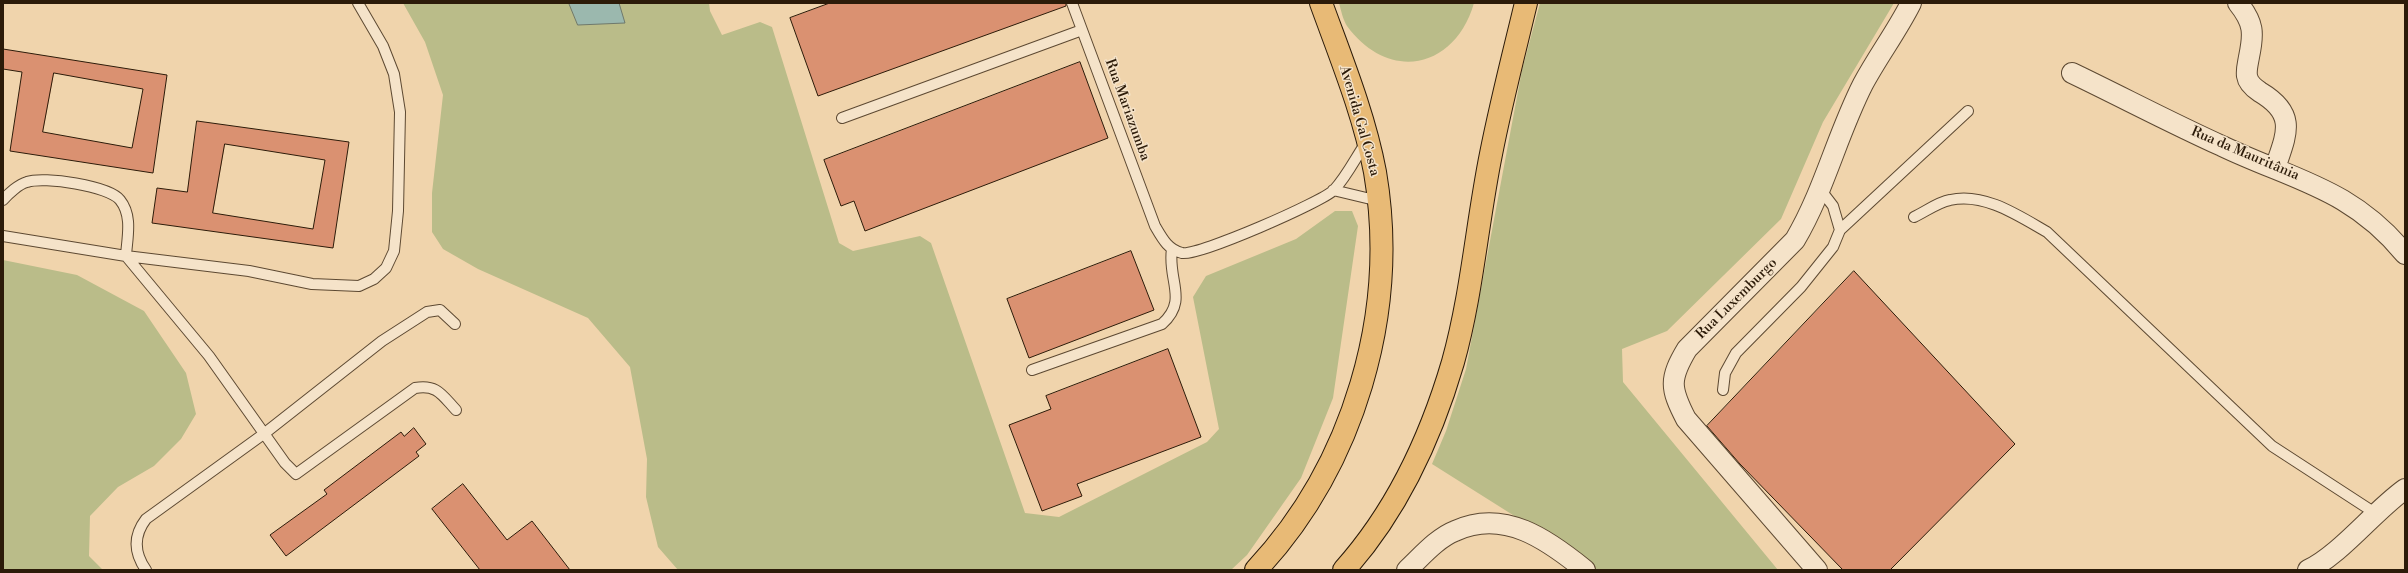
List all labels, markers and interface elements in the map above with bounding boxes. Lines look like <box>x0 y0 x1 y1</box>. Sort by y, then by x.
street label: Rua Mariazumba <box>1101 57 1153 163</box>
street label: Avenida Gal Costa <box>1335 64 1383 178</box>
street label: Rua da Mauritânia <box>2188 124 2302 184</box>
street label: Rua Luxemburgo <box>1693 255 1781 343</box>

